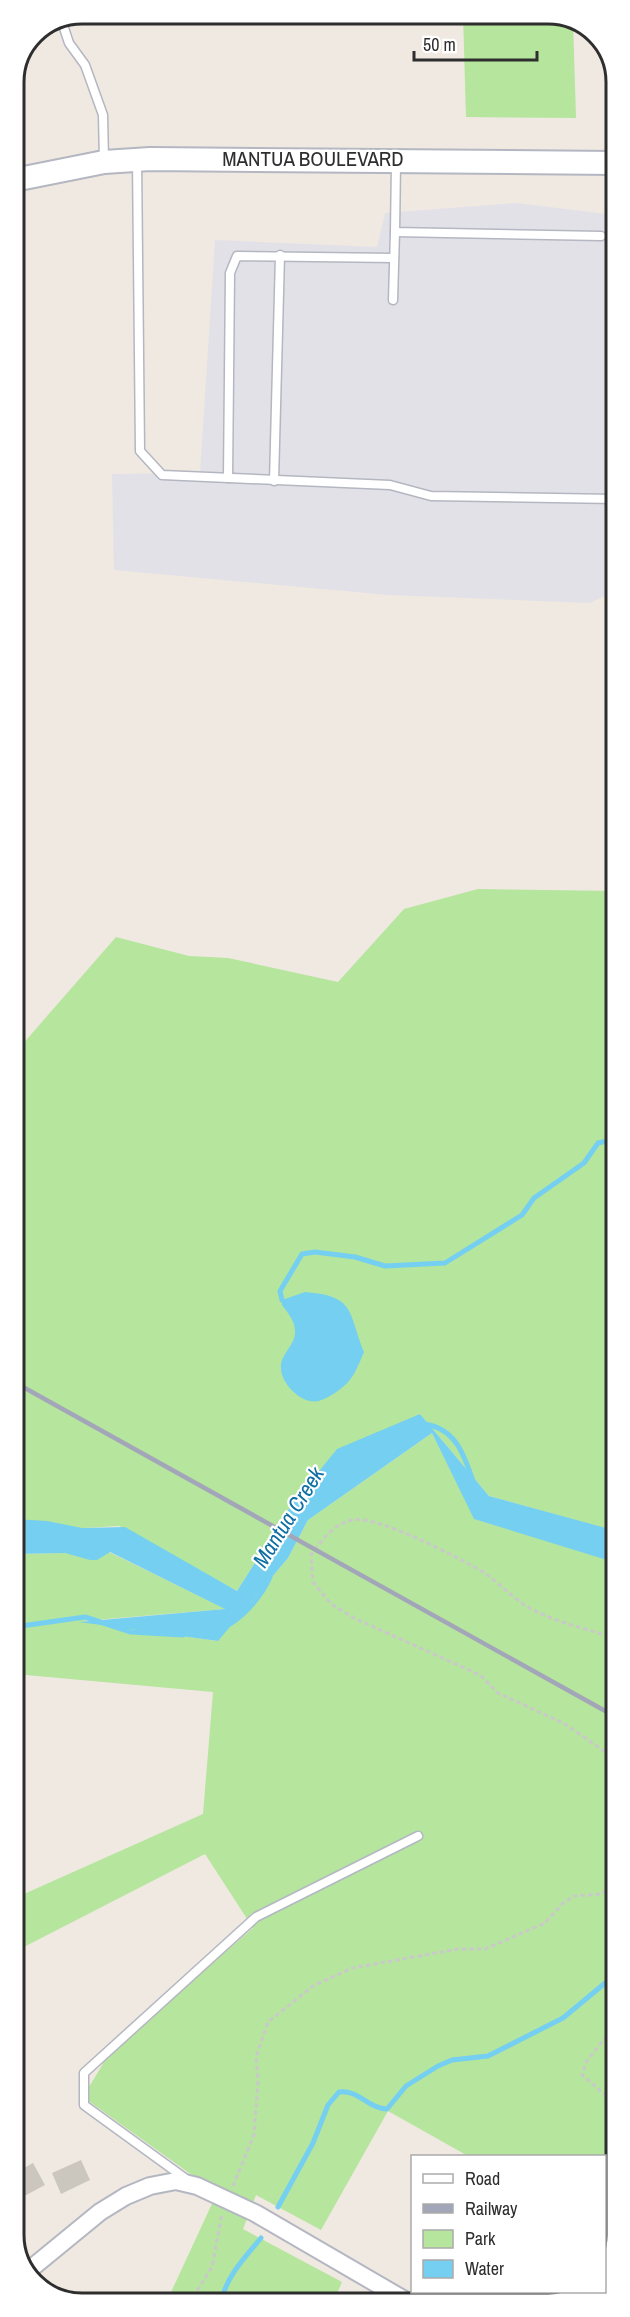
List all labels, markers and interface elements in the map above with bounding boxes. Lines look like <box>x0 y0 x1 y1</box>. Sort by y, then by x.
scale bar <box>414 24 537 62</box>
text: 50 m <box>423 32 456 57</box>
street label: MANTUA BOULEVARD <box>222 144 404 173</box>
water label: Mantua Creek <box>245 1460 331 1573</box>
legend <box>411 2155 606 2293</box>
text: Road <box>465 2166 500 2191</box>
text: Railway <box>465 2196 518 2221</box>
text: Park <box>465 2226 496 2251</box>
text: Water <box>465 2256 504 2281</box>

